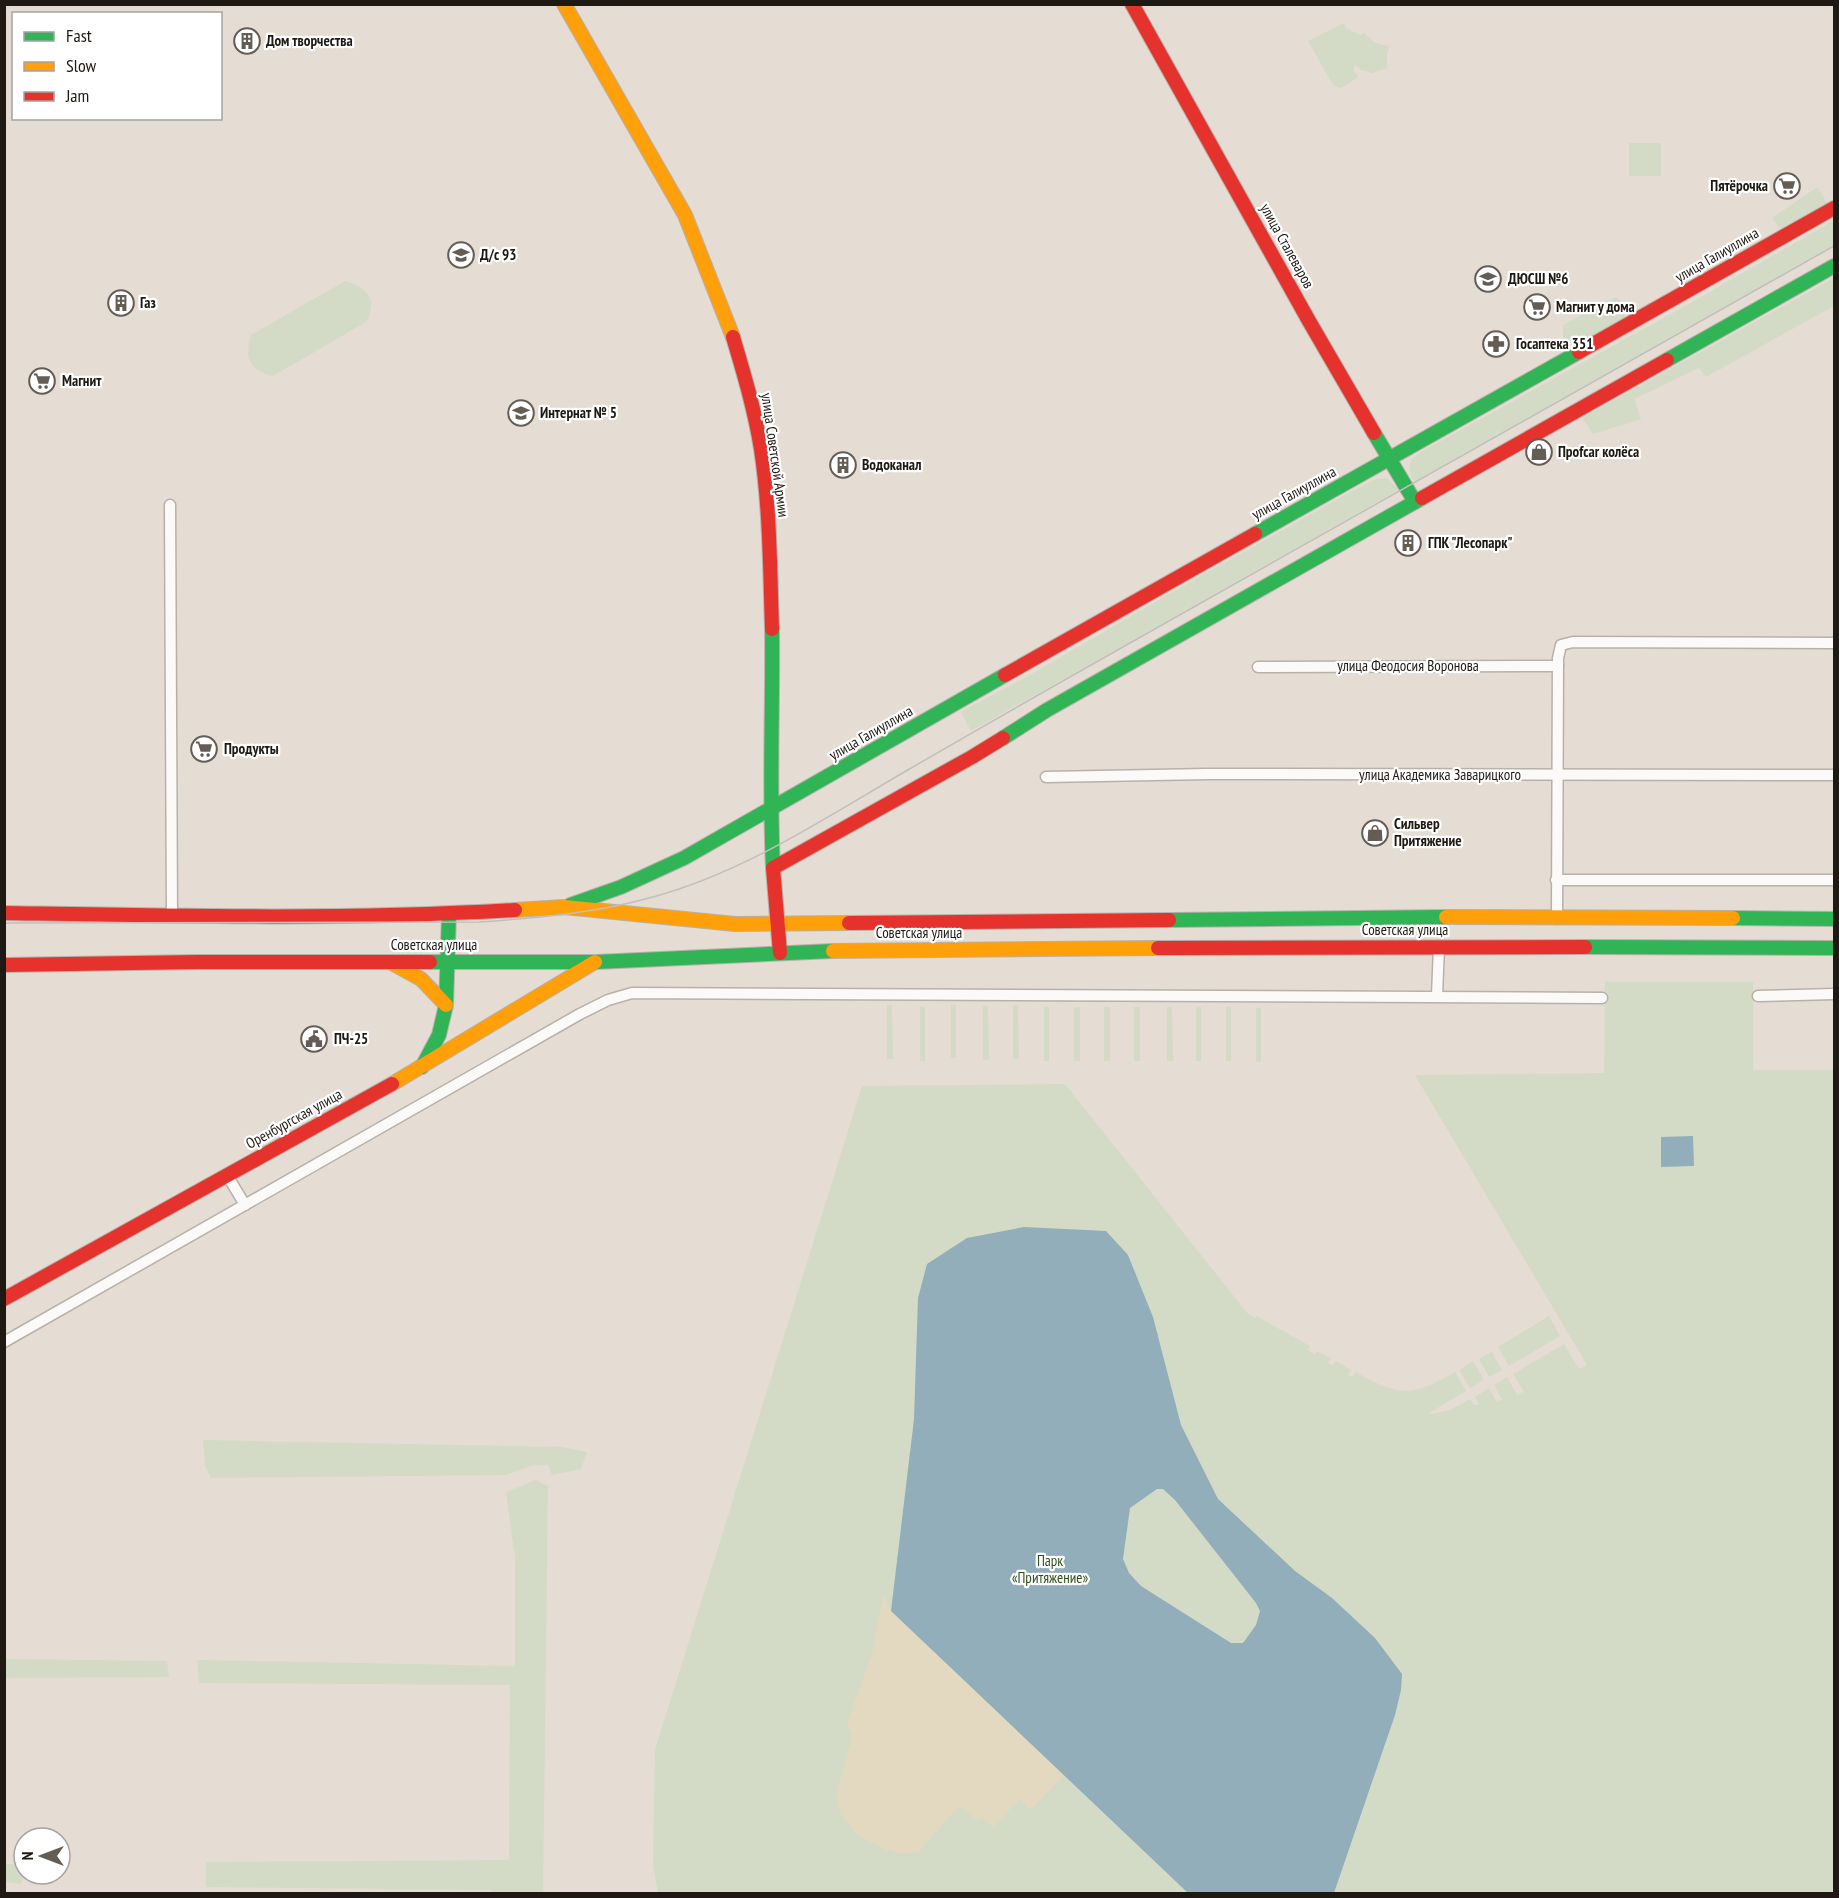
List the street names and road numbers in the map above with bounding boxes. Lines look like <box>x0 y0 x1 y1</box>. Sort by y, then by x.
street label: улица Сталеваров <box>1256 200 1319 292</box>
street label: улица Галиуллина <box>1672 223 1762 286</box>
street label: улица Советской Армии <box>757 392 794 518</box>
street label: улица Галиуллина <box>1248 462 1339 524</box>
street label: улица Феодосия Воронова <box>1337 656 1479 675</box>
street label: улица Галиуллина <box>826 701 916 764</box>
street label: улица Академика Заварицкого <box>1359 765 1521 784</box>
street label: Советская улица <box>1362 920 1448 939</box>
street label: Советская улица <box>876 923 962 942</box>
street label: Советская улица <box>391 935 477 954</box>
street label: Оренбургская улица <box>242 1084 345 1153</box>

